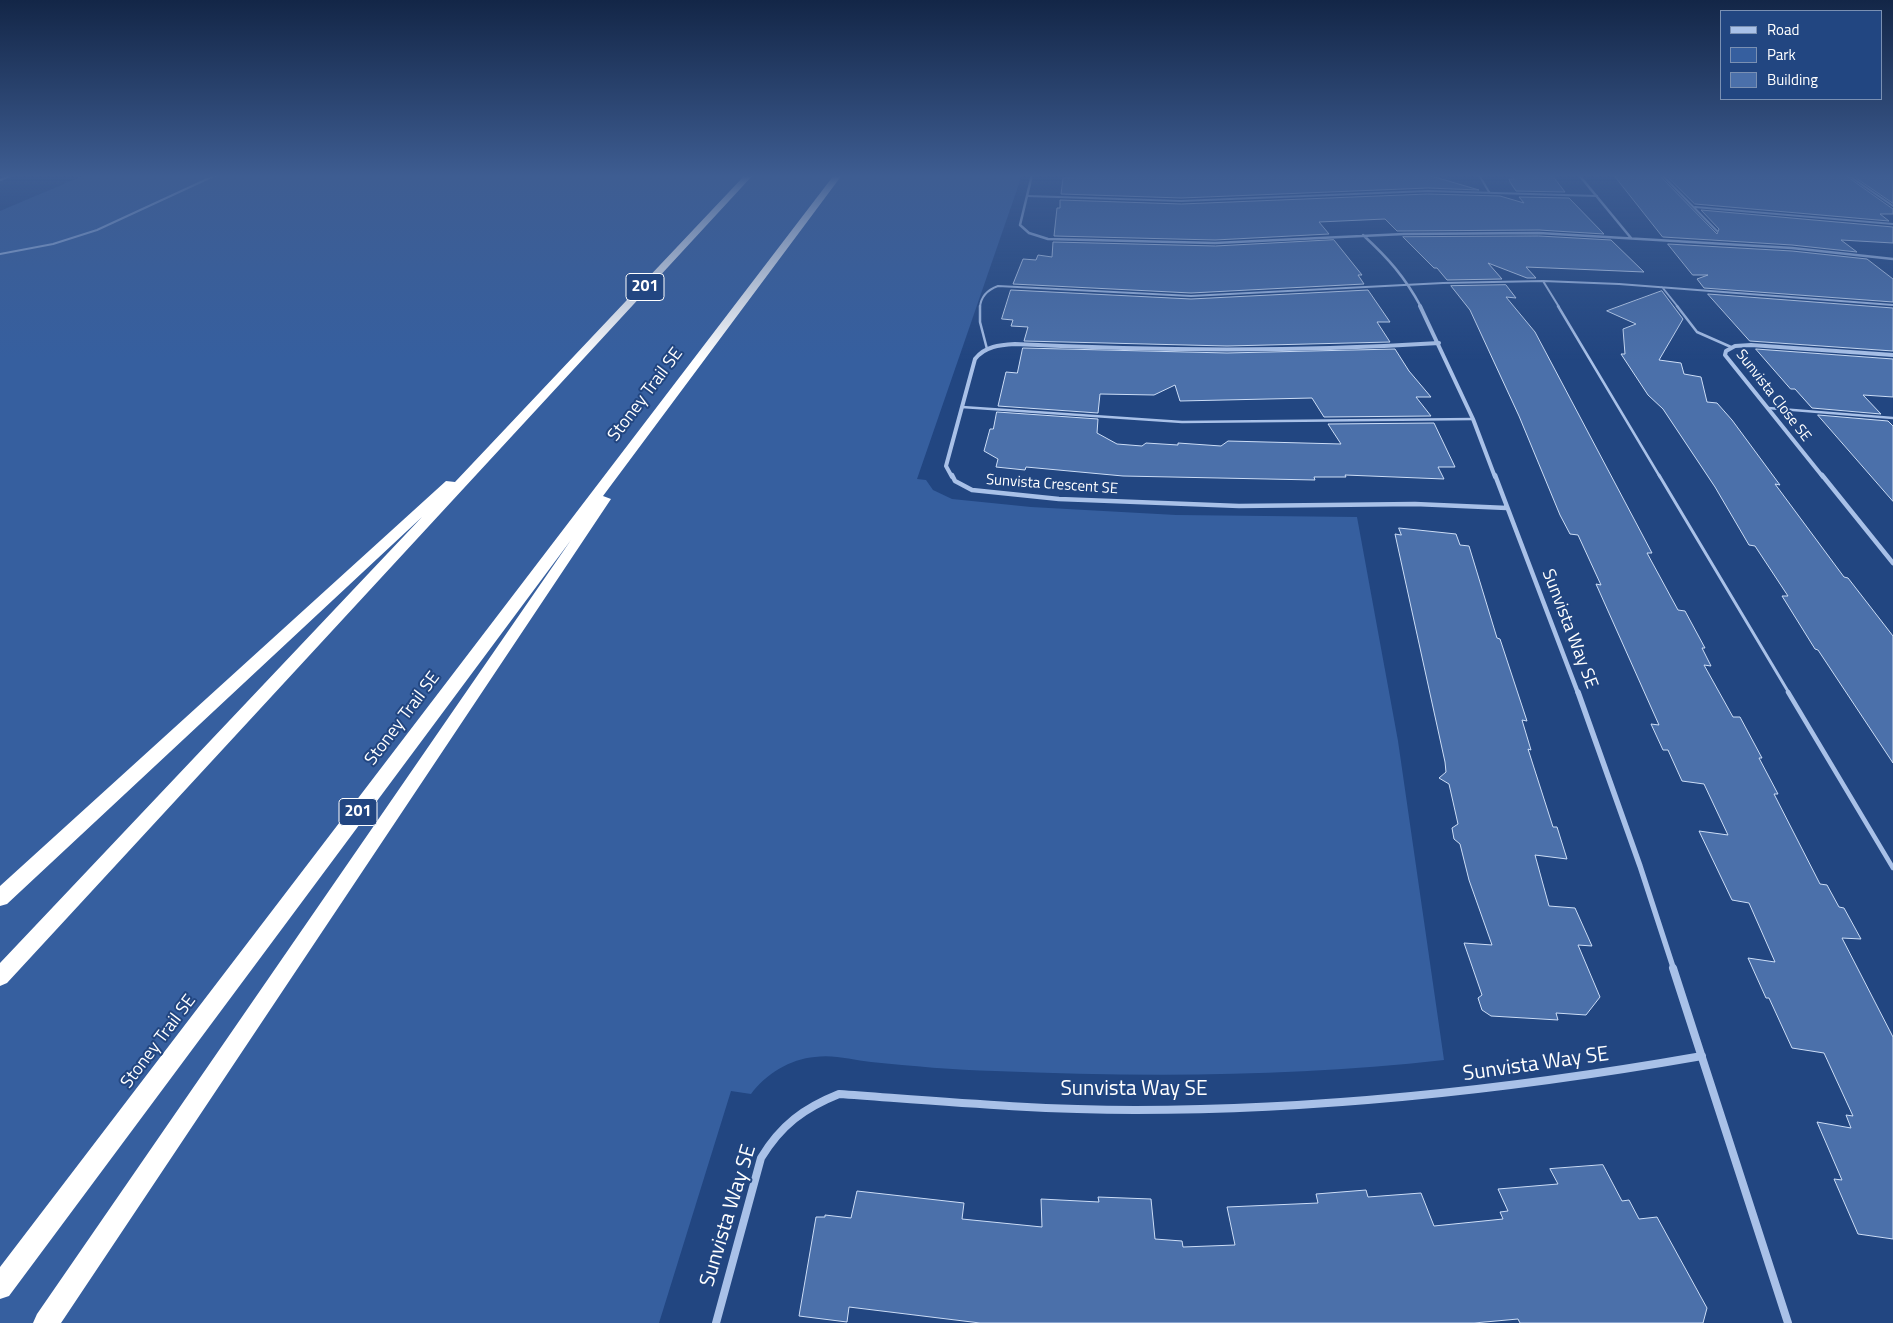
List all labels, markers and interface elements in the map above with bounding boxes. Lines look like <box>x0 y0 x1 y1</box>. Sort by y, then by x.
legend <box>1720 10 1883 100</box>
text: Road <box>1767 18 1799 41</box>
text: Park <box>1767 43 1796 66</box>
text: Building <box>1767 68 1818 91</box>
road number: 201 <box>626 274 664 300</box>
street label: Stoney Trail SE <box>604 344 688 446</box>
street label: Sunvista Close SE <box>1732 347 1814 445</box>
street label: Sunvista Crescent SE <box>985 471 1119 499</box>
street label: Sunvista Way SE <box>1536 566 1602 692</box>
street label: Stoney Trail SE <box>361 668 445 770</box>
road number: 201 <box>339 799 377 826</box>
street label: Stoney Trail SE <box>117 991 201 1093</box>
street label: Sunvista Way SE <box>1461 1042 1611 1088</box>
street label: Sunvista Way SE <box>1060 1077 1208 1103</box>
street label: Sunvista Way SE <box>695 1142 763 1290</box>

